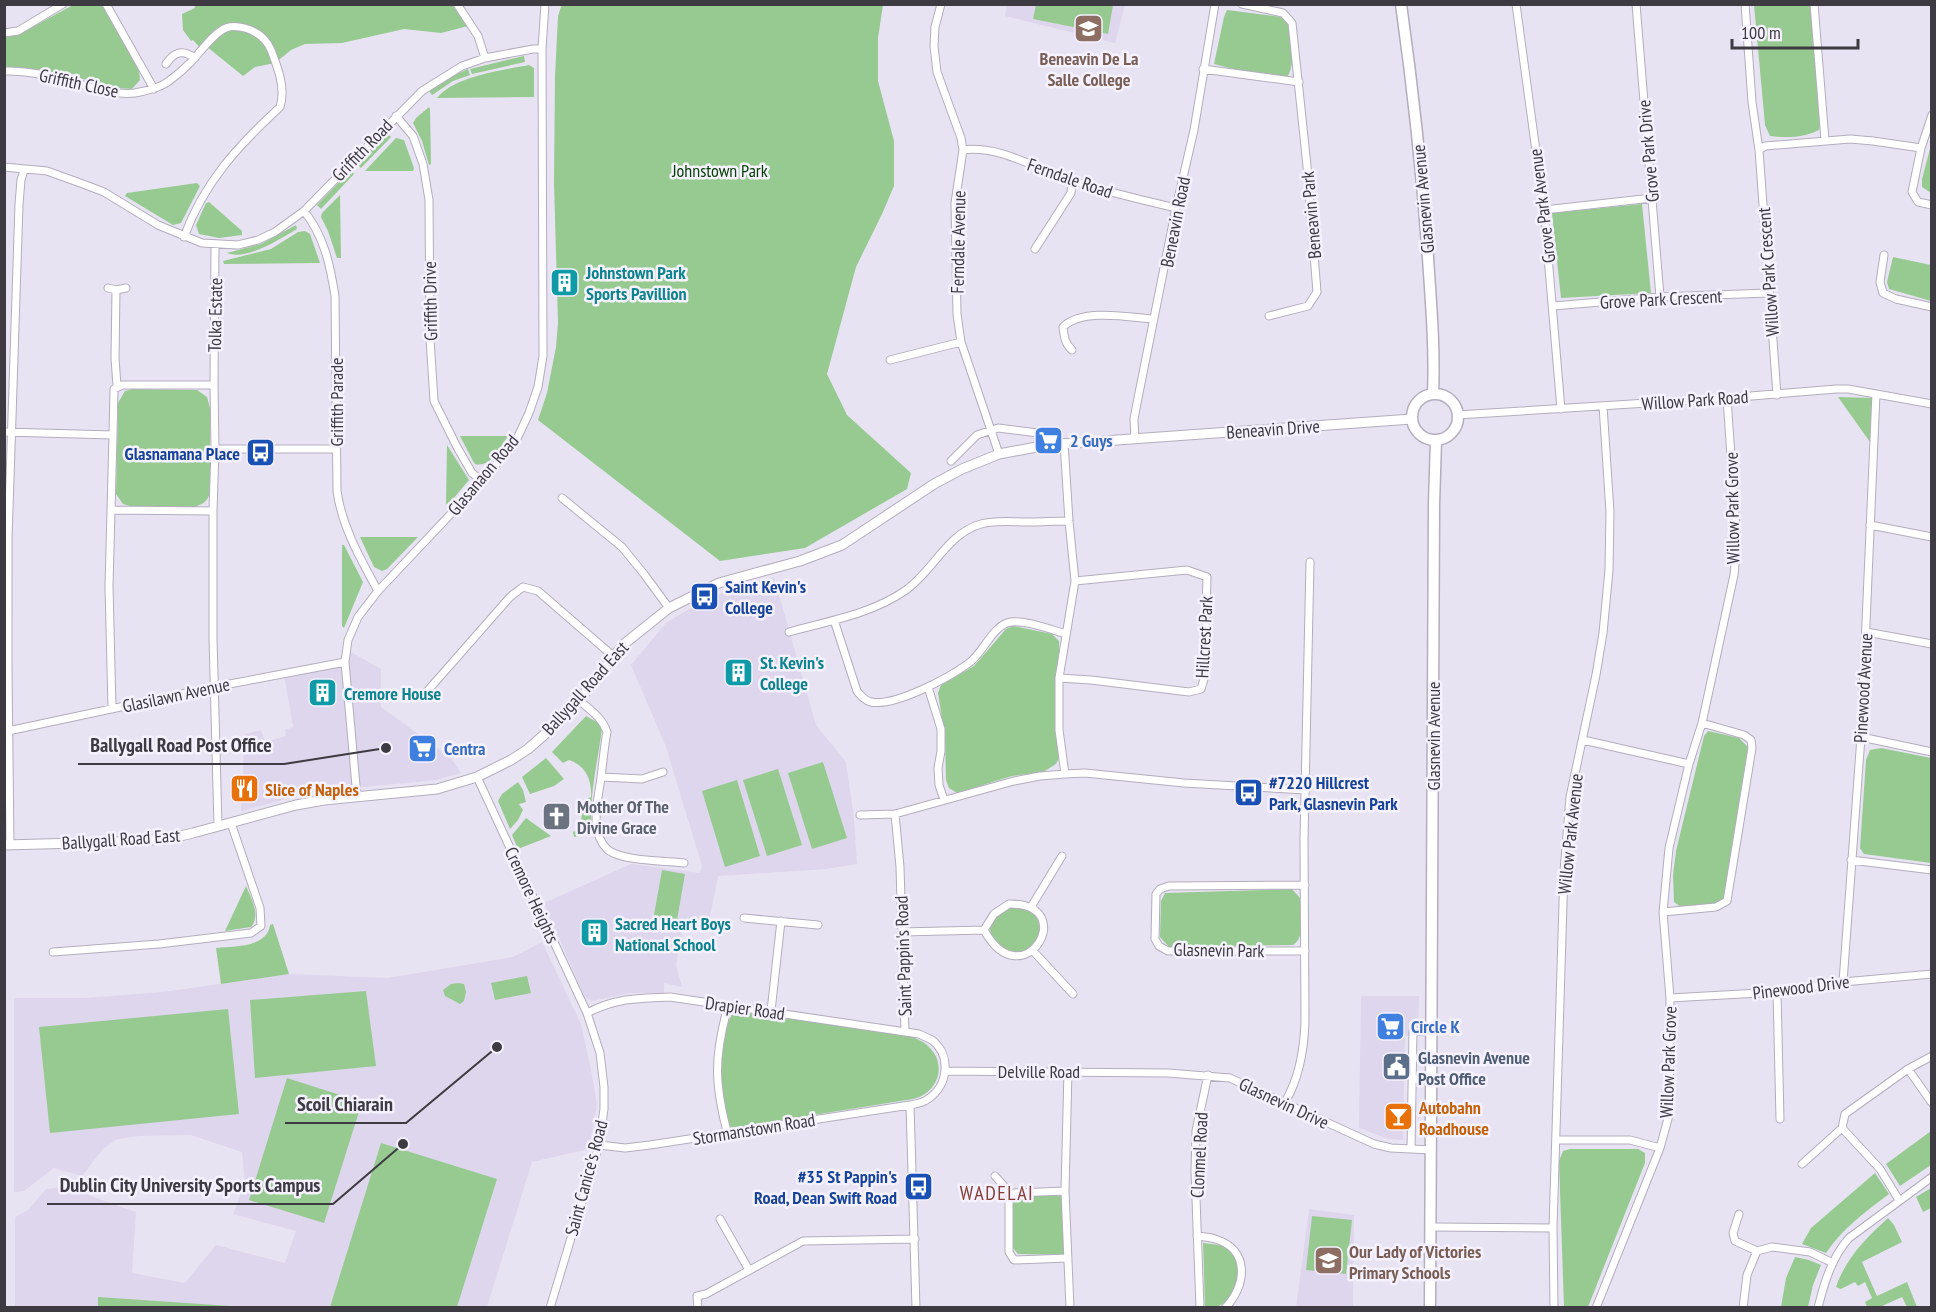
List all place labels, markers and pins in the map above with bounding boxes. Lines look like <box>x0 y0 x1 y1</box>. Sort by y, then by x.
school or university icon: Beneavin De La Salle College <box>1073 13 1105 45</box>
place label: Beneavin De La Salle College <box>1040 47 1138 91</box>
place label: Johnstown Park Sports Pavillion <box>585 261 687 305</box>
building icon: Johnstown Park Sports Pavillion <box>549 266 581 298</box>
supermarket icon: 2 Guys <box>1033 424 1065 456</box>
place label: 2 Guys <box>1070 429 1113 452</box>
bus stop icon: Glasnamana Place <box>245 437 277 469</box>
place label: Glasnamana Place <box>125 442 240 465</box>
place label: Saint Kevin's College <box>725 575 806 619</box>
bus stop icon: Saint Kevin's College <box>688 580 720 612</box>
place label: St. Kevin's College <box>760 651 824 695</box>
building icon: St. Kevin's College <box>723 656 755 688</box>
building icon: Cremore House <box>307 677 339 709</box>
place label: Cremore House <box>344 682 442 705</box>
callout: Ballygall Road Post Office <box>78 726 284 764</box>
supermarket icon: Centra <box>407 732 439 764</box>
place label: Centra <box>444 737 485 760</box>
place label: #7220 Hillcrest Park, Glasnevin Park <box>1269 771 1398 815</box>
restaurant icon: Slice of Naples <box>228 773 260 805</box>
bus stop icon: #7220 Hillcrest Park, Glasnevin Park <box>1232 776 1264 808</box>
place label: Slice of Naples <box>265 778 359 801</box>
place label: Mother Of The Divine Grace <box>577 795 669 839</box>
church icon: Mother Of The Divine Grace <box>540 800 572 832</box>
place label: Sacred Heart Boys National School <box>615 912 731 956</box>
building icon: Sacred Heart Boys National School <box>578 917 610 949</box>
supermarket icon: Circle K <box>1374 1010 1406 1042</box>
place label: Circle K <box>1411 1015 1461 1038</box>
place label: Glasnevin Avenue Post Office <box>1418 1046 1530 1090</box>
public building icon: Glasnevin Avenue Post Office <box>1381 1051 1413 1083</box>
callout: Scoil Chiarain <box>285 1085 406 1123</box>
place label: Autobahn Roadhouse <box>1418 1096 1489 1140</box>
bar icon: Autobahn Roadhouse <box>1382 1101 1414 1133</box>
place label: #35 St Pappin's Road, Dean Swift Road <box>754 1165 897 1209</box>
callout: Dublin City University Sports Campus <box>47 1166 333 1204</box>
bus stop icon: #35 St Pappin's Road, Dean Swift Road <box>902 1170 934 1202</box>
place label: Our Lady of Victories Primary Schools <box>1349 1240 1481 1284</box>
school or university icon: Our Lady of Victories Primary Schools <box>1312 1245 1344 1277</box>

